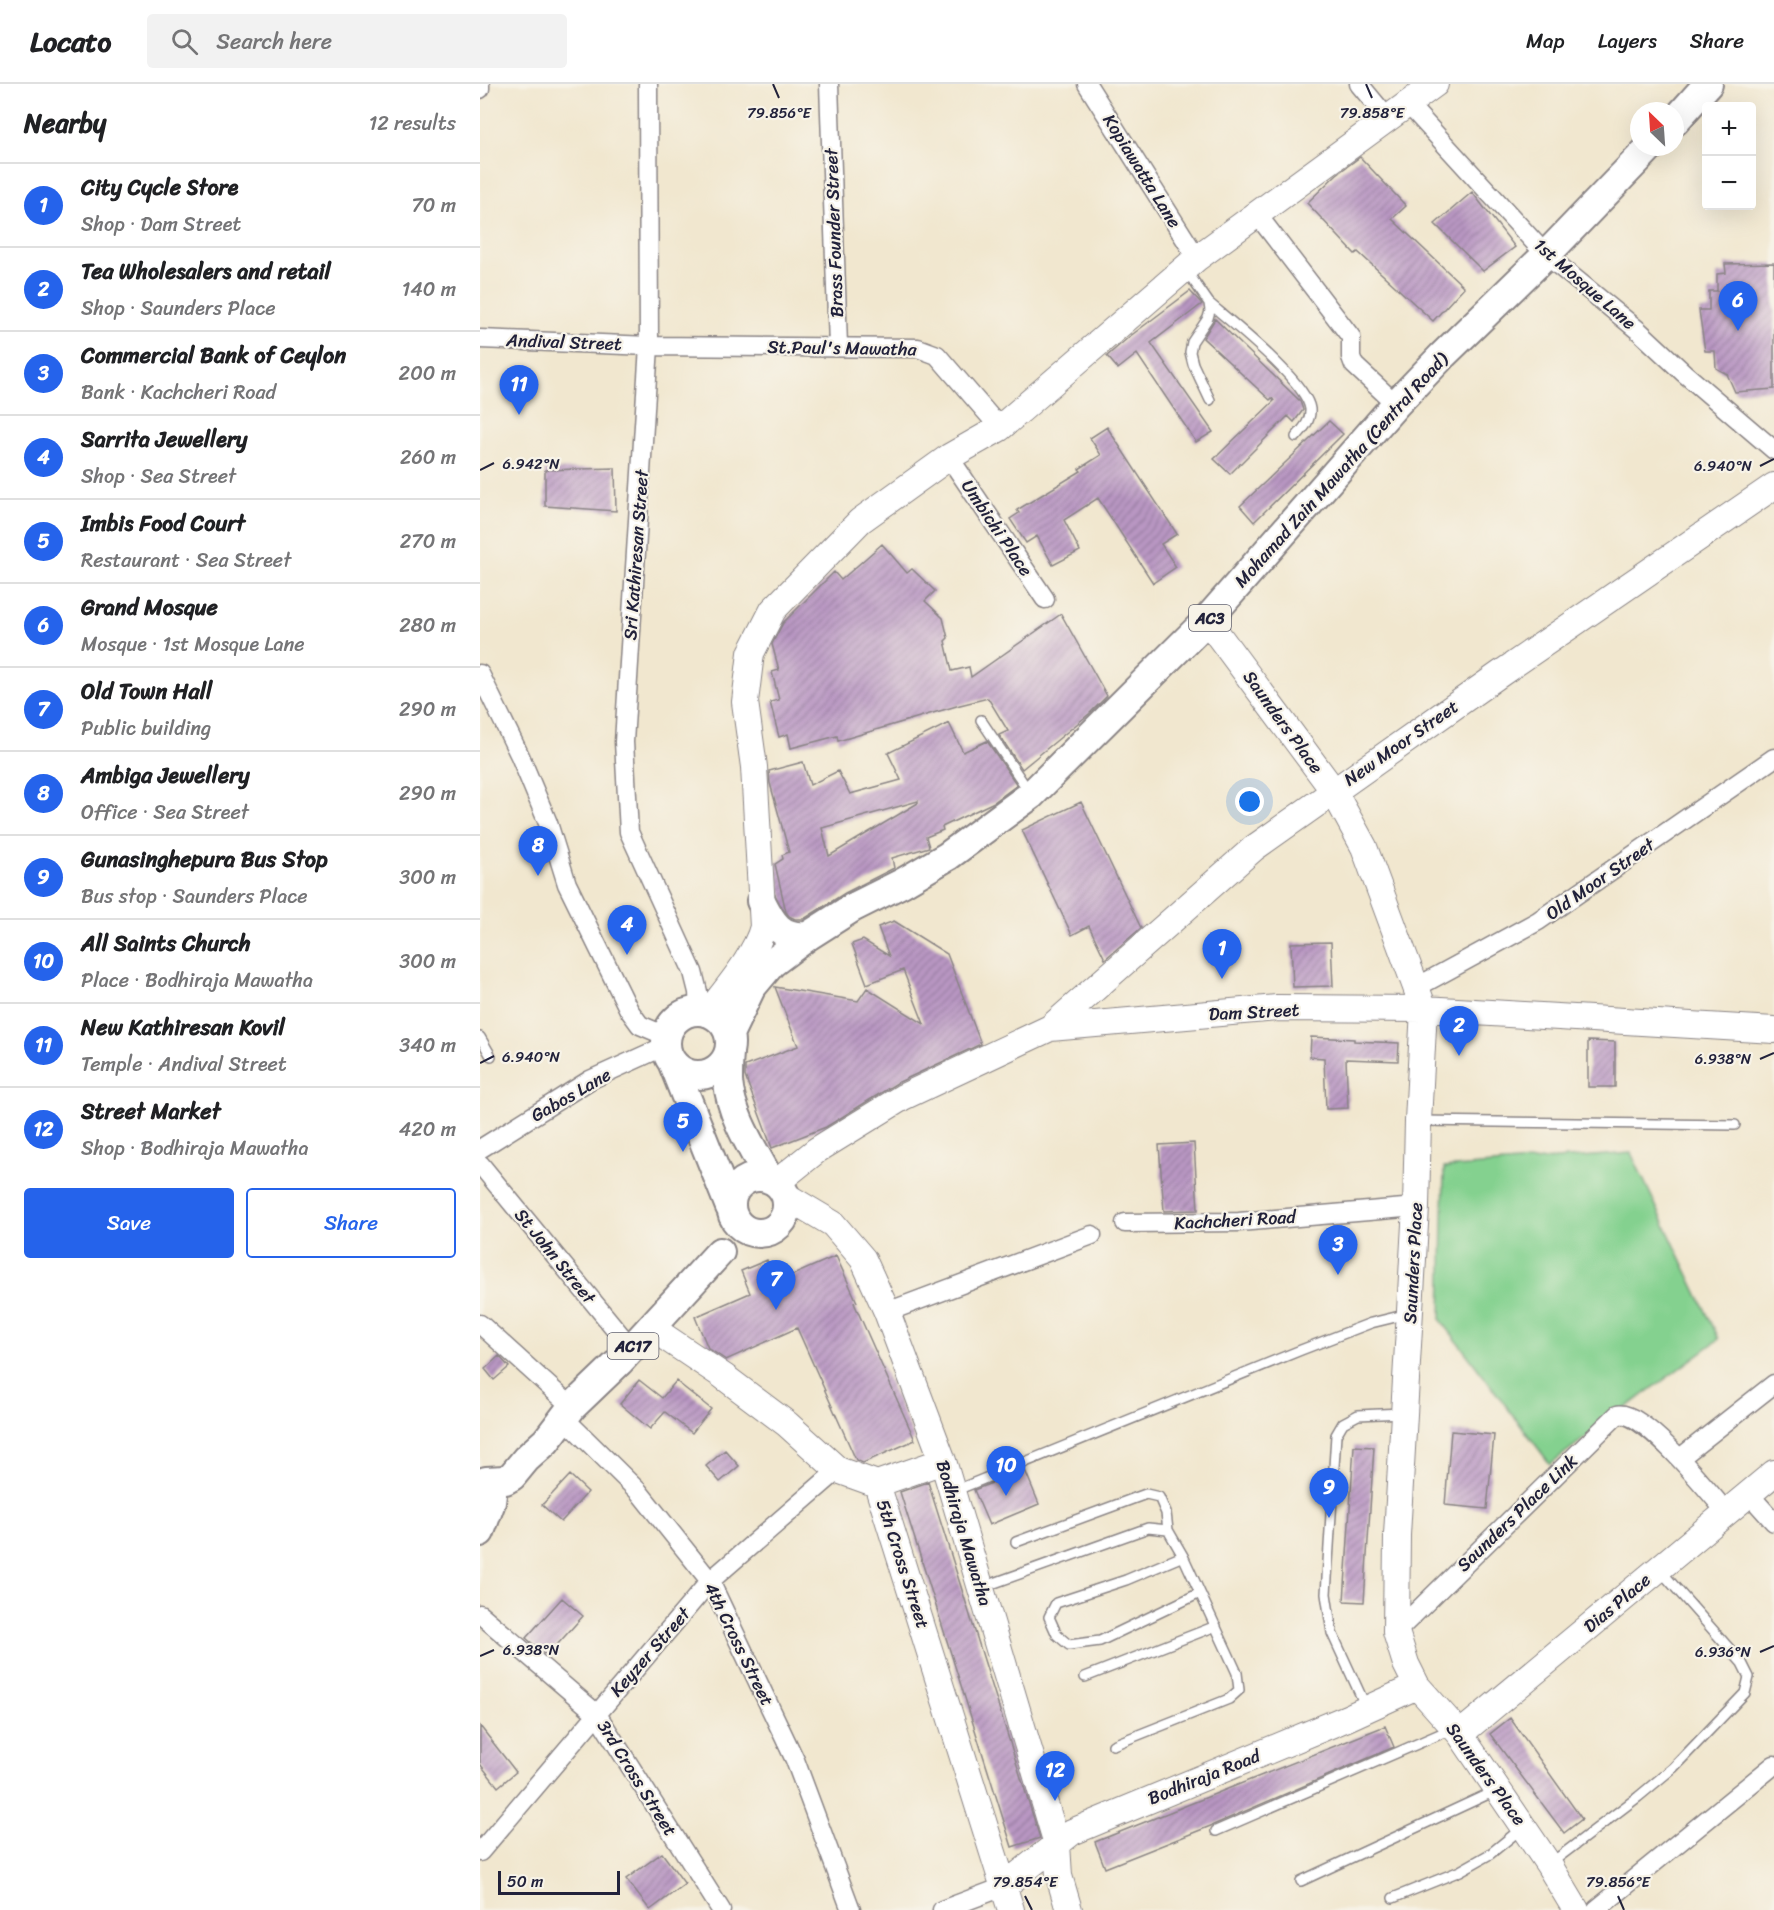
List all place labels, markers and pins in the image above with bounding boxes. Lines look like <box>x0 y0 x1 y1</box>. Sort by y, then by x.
pin: 6 <box>1718 282 1758 331</box>
pin: 11 <box>500 366 538 415</box>
pin: 8 <box>518 826 558 876</box>
pin: 4 <box>608 906 646 955</box>
pin: 1 <box>1202 930 1242 979</box>
pin: 2 <box>1440 1006 1478 1056</box>
pin: 5 <box>664 1102 702 1152</box>
pin: 3 <box>1318 1226 1358 1275</box>
pin: 7 <box>756 1260 796 1310</box>
pin: 10 <box>986 1446 1026 1496</box>
pin: 9 <box>1310 1468 1348 1518</box>
pin: 12 <box>1036 1752 1074 1801</box>

